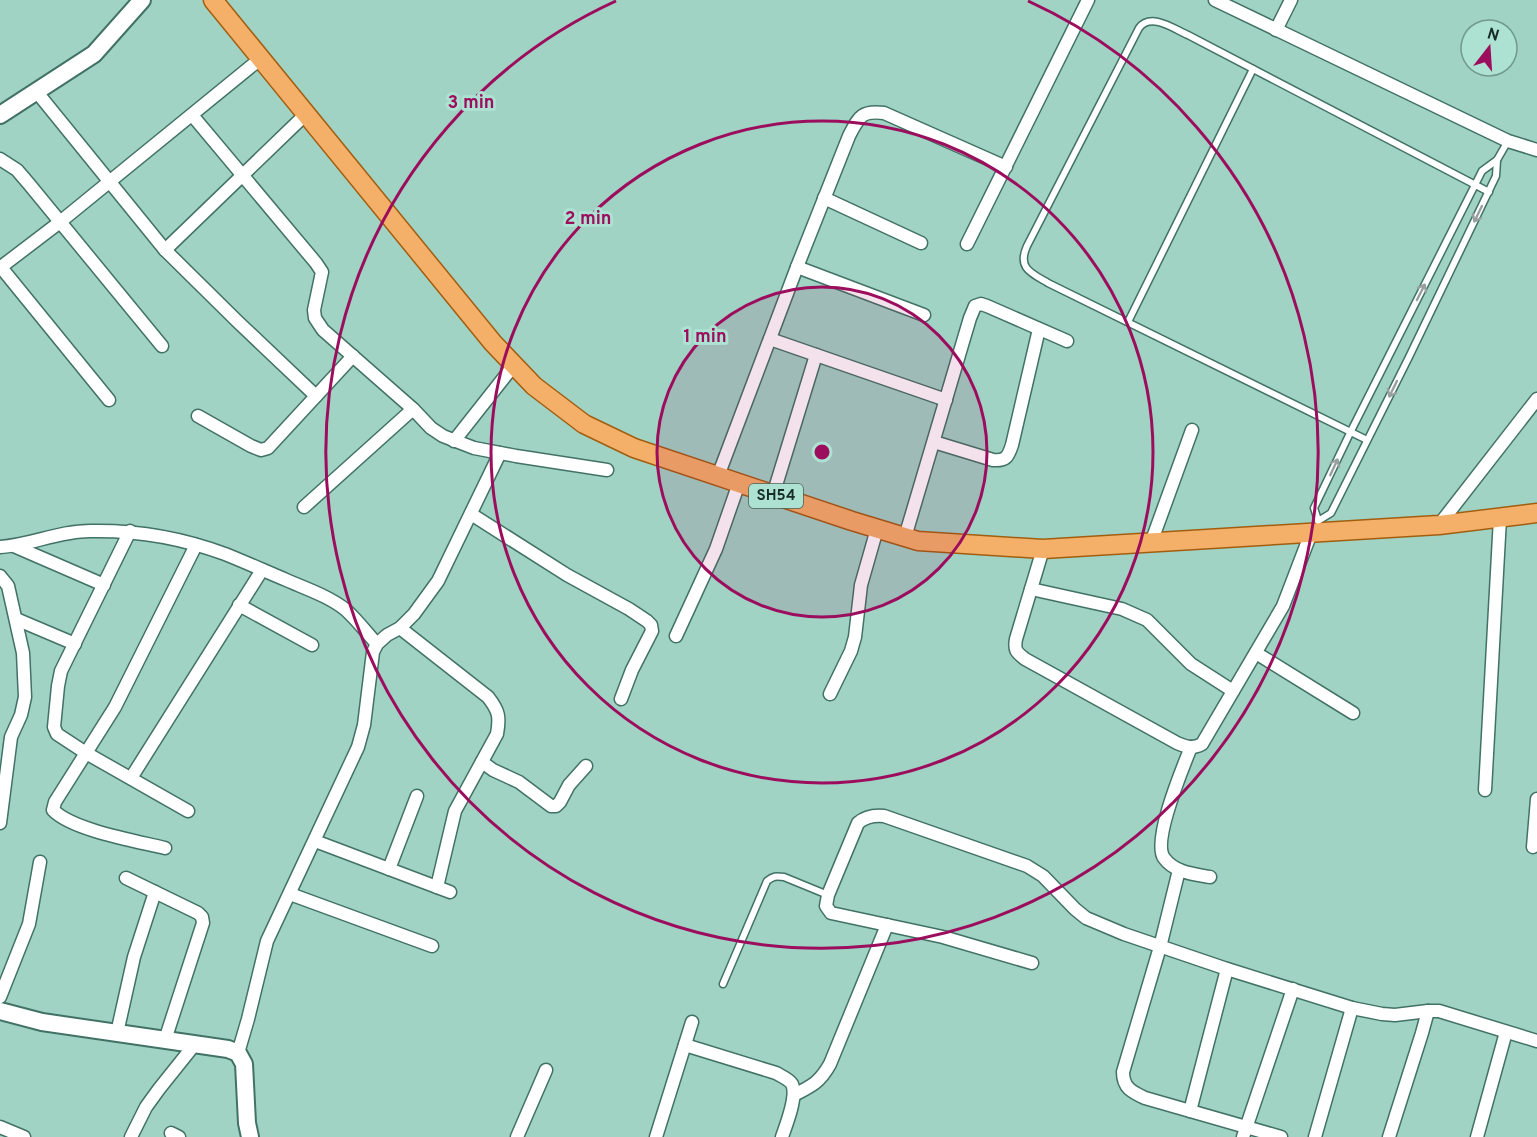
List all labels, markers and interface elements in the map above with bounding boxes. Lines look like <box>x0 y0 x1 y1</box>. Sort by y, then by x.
north arrow <box>1459 18 1519 78</box>
text: N <box>1484 24 1501 47</box>
text: 3 min <box>448 92 494 115</box>
one-way arrow <box>1471 204 1483 222</box>
text: 2 min <box>564 208 612 231</box>
one-way arrow <box>1415 284 1427 302</box>
text: 1 min <box>683 326 727 349</box>
one-way arrow <box>1386 380 1398 398</box>
centre of rings <box>812 442 832 462</box>
one-way arrow <box>1328 458 1340 476</box>
road number: SH54 <box>749 484 803 508</box>

